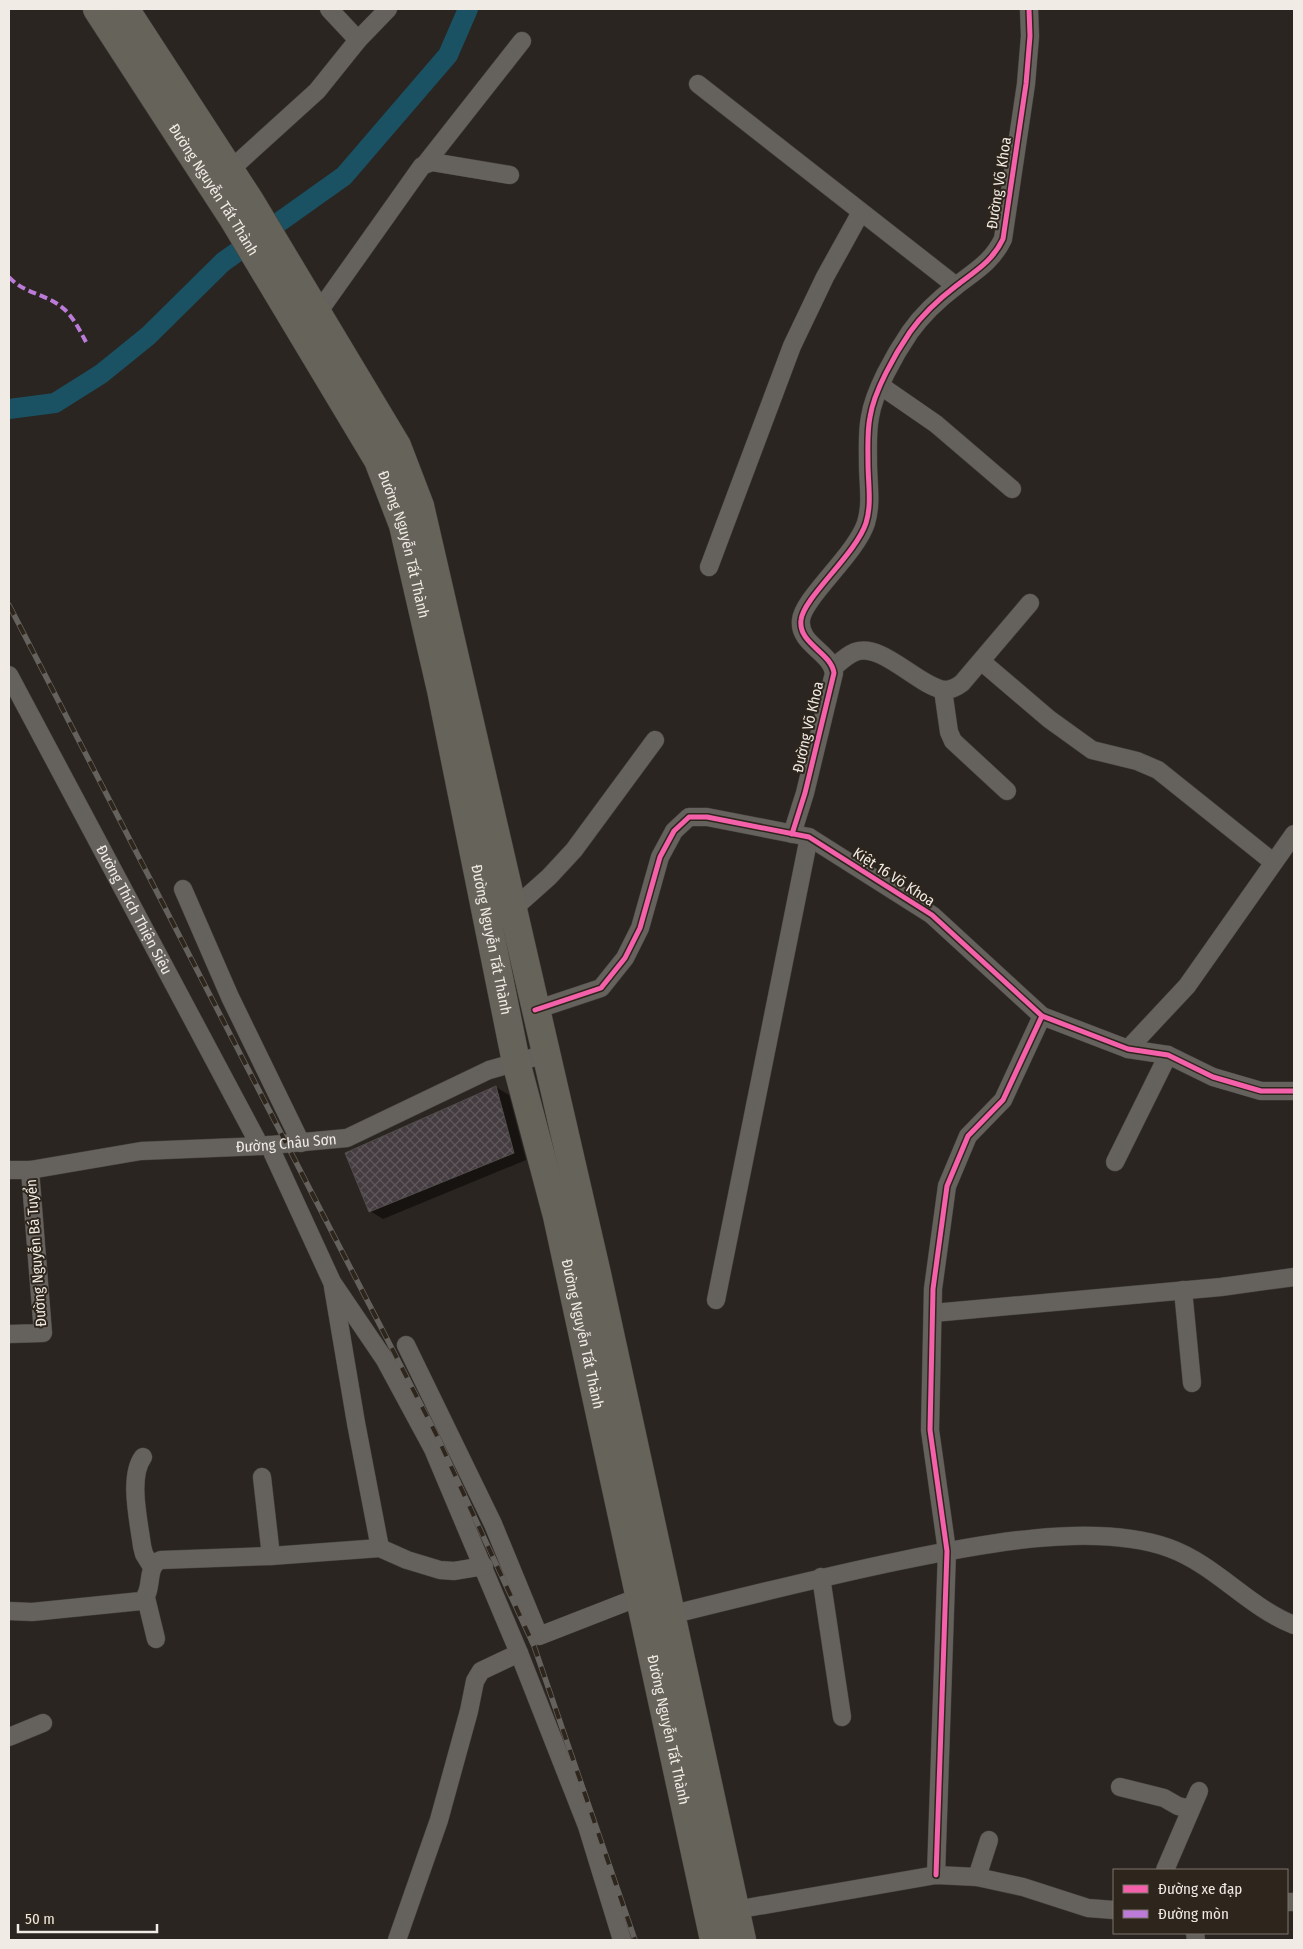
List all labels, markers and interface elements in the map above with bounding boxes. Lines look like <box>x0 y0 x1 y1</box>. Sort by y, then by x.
street label: Đường Nguyễn Tất Thành <box>165 120 262 259</box>
street label: Đường Võ Khoa <box>983 136 1015 230</box>
street label: Đường Nguyễn Tất Thành <box>374 468 433 620</box>
street label: Đường Võ Khoa <box>789 680 827 774</box>
street label: Đường Thích Thiện Siêu <box>92 842 176 978</box>
street label: Kiệt 16 Võ Khoa <box>850 844 938 910</box>
street label: Đường Nguyễn Tất Thành <box>467 863 515 1016</box>
street label: Đường Châu Sơn <box>235 1130 337 1156</box>
street label: Đường Nguyễn Bá Tuyển <box>22 1179 50 1327</box>
street label: Đường Nguyễn Tất Thành <box>558 1257 608 1411</box>
street label: Đường Nguyễn Tất Thành <box>643 1653 693 1806</box>
legend <box>1113 1869 1288 1934</box>
text: Đường xe đạp <box>1158 1880 1242 1898</box>
scale bar <box>18 1902 156 1934</box>
text: Đường mòn <box>1158 1905 1229 1923</box>
text: 50 m <box>25 1910 55 1928</box>

